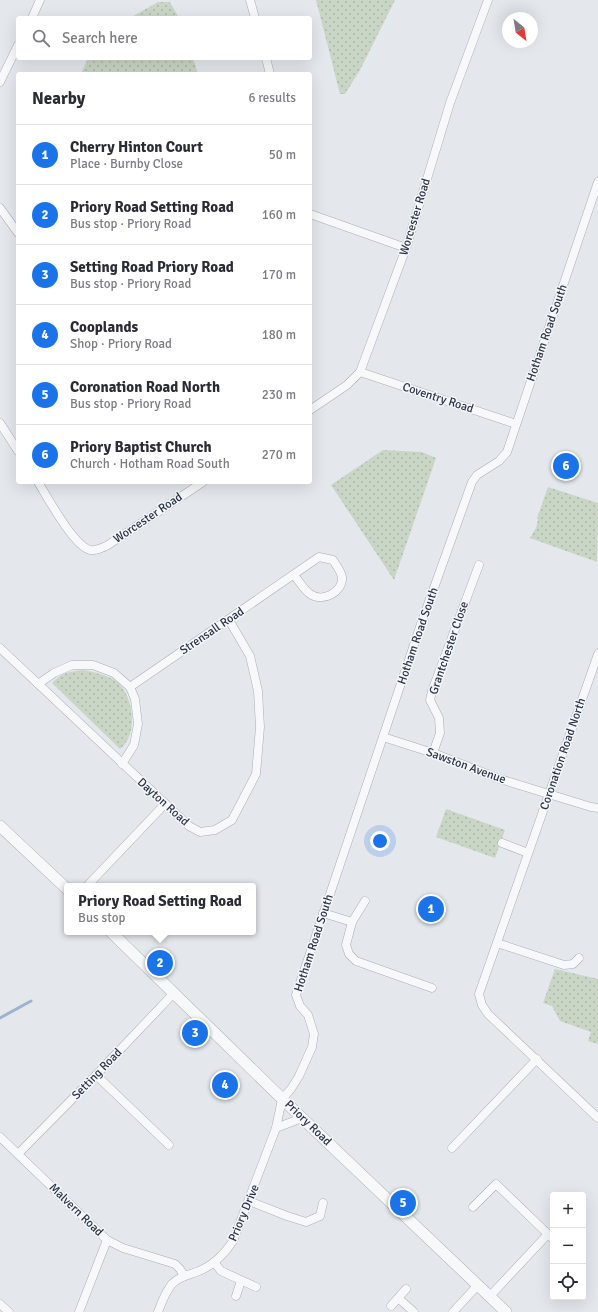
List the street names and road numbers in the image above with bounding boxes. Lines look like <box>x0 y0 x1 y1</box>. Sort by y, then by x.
street label: Worcester Road <box>396 177 434 257</box>
street label: Hotham Road South <box>523 282 571 384</box>
street label: Coventry Road <box>400 379 476 417</box>
street label: Worcester Road <box>111 489 185 547</box>
street label: Hotham Road South <box>394 585 442 687</box>
street label: Grantchester Close <box>426 599 472 697</box>
street label: Strensall Road <box>177 604 247 658</box>
street label: Coronation Road North <box>537 696 589 812</box>
street label: Sawston Avenue <box>424 745 508 787</box>
street label: Dayton Road <box>134 775 192 829</box>
street label: Hotham Road South <box>291 892 337 994</box>
street label: Setting Road <box>69 1045 125 1103</box>
street label: Priory Road <box>281 1097 335 1149</box>
street label: Malvern Road <box>46 1180 106 1240</box>
street label: Priory Drive <box>225 1182 263 1244</box>

